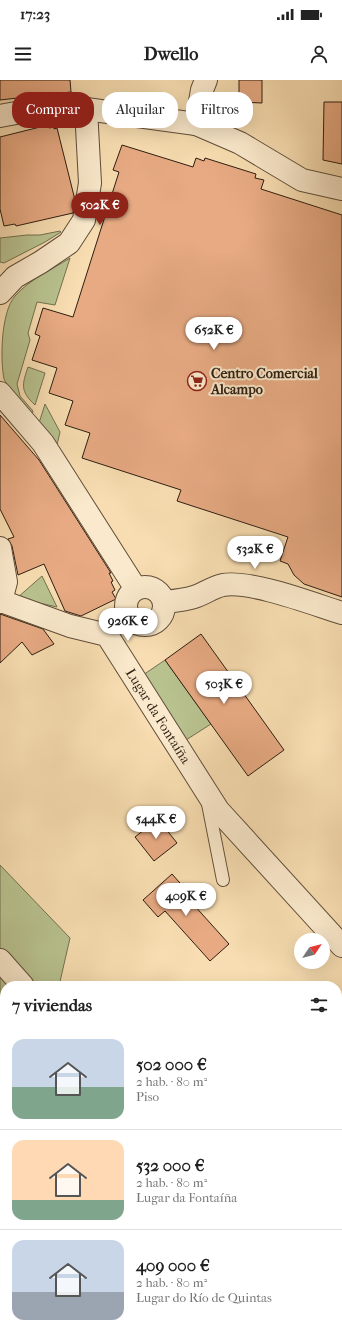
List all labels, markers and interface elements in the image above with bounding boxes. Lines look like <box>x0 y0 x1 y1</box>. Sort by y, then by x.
text: 17:23 <box>20 5 50 23</box>
icon: menu <box>12 43 34 65</box>
icon: person <box>308 43 330 65</box>
text: Dwello <box>144 44 198 65</box>
chip: Comprar <box>12 92 94 128</box>
chip: Alquilar <box>102 92 178 128</box>
chip: Filtros <box>186 92 253 128</box>
pin: 502K € <box>67 192 133 226</box>
text: 502K € <box>80 197 120 212</box>
pin: 652K € <box>181 317 247 351</box>
text: 652K € <box>194 322 234 337</box>
place label: Centro Comercial Alcampo <box>210 365 318 398</box>
supermarket icon: Centro Comercial Alcampo <box>186 370 208 392</box>
pin: 532K € <box>222 536 288 570</box>
text: 532K € <box>236 541 274 556</box>
pin: 926K € <box>95 608 161 642</box>
text: 926K € <box>108 613 148 628</box>
street label: Lugar da Fontaíña <box>122 665 194 767</box>
pin: 503K € <box>191 671 257 705</box>
text: 503K € <box>205 676 243 691</box>
pin: 544K € <box>123 806 189 840</box>
text: 544K € <box>136 811 177 826</box>
pin: 409K € <box>153 883 219 917</box>
text: 409K € <box>165 888 207 903</box>
north arrow <box>294 933 330 969</box>
map controls <box>294 933 330 969</box>
icon: filters <box>308 994 330 1016</box>
text: 7 viviendas <box>12 995 92 1015</box>
text: 502 000 € <box>136 1054 207 1074</box>
icon: home <box>44 1055 92 1103</box>
text: 2 hab. · 80 m² <box>136 1074 207 1089</box>
text: Piso <box>136 1089 159 1104</box>
text: 532 000 € <box>136 1155 205 1175</box>
icon: home <box>44 1156 92 1204</box>
text: 2 hab. · 80 m² <box>136 1175 207 1190</box>
text: Lugar da Fontaíña <box>136 1190 237 1205</box>
text: 409 000 € <box>136 1255 210 1275</box>
icon: home <box>44 1256 92 1304</box>
text: 2 hab. · 80 m² <box>136 1275 207 1290</box>
text: Lugar do Río de Quintas <box>136 1290 272 1305</box>

